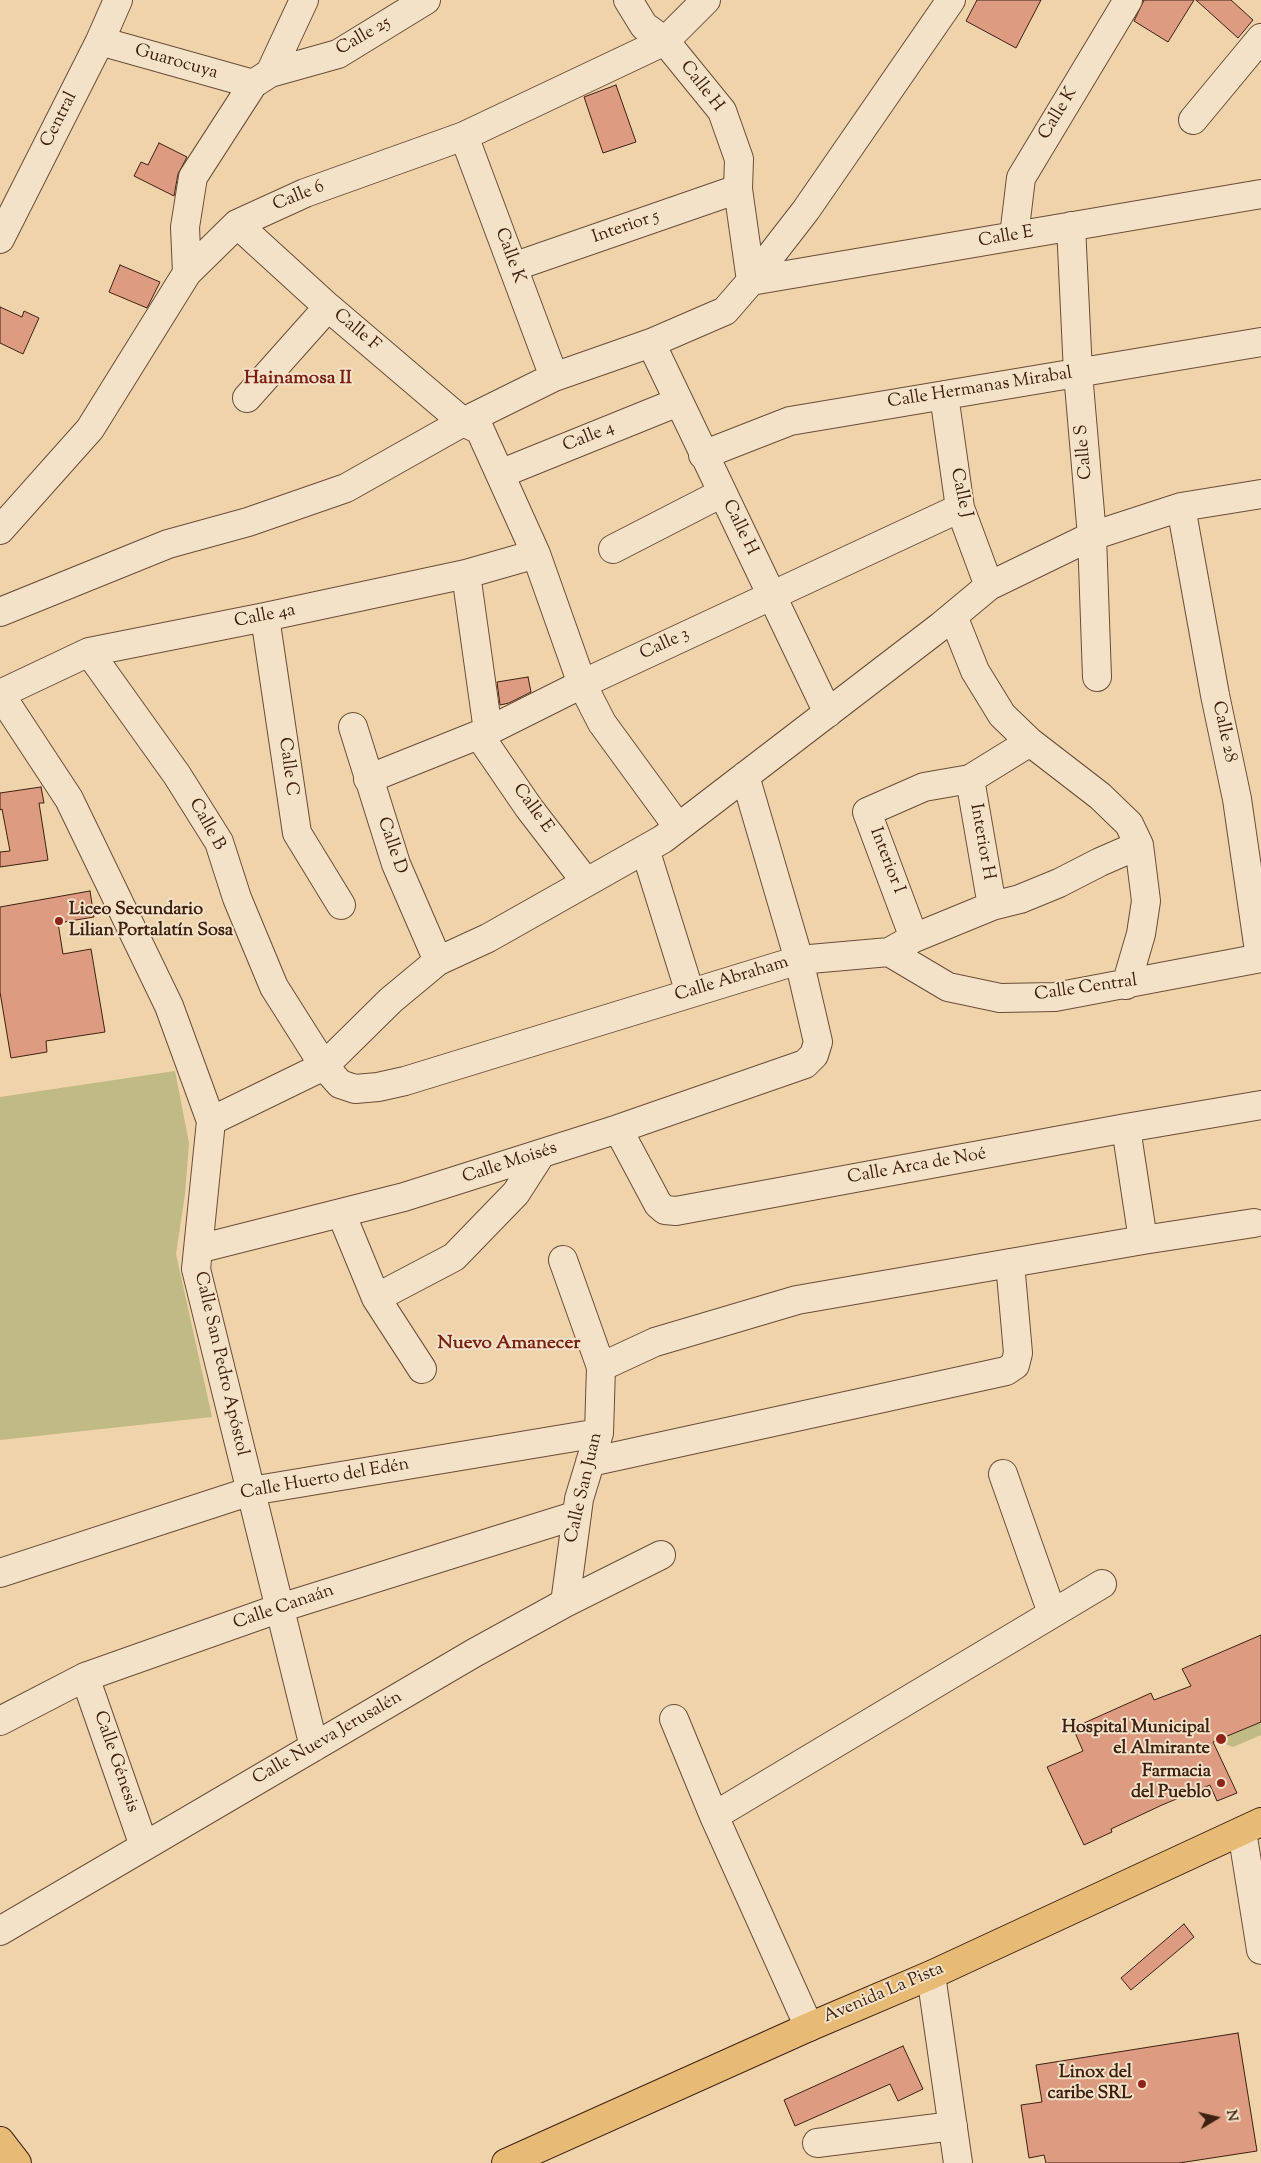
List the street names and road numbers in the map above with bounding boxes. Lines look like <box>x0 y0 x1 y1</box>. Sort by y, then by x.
street label: Calle 25 <box>333 13 395 61</box>
street label: Guarocuya <box>132 41 220 85</box>
street label: Calle H <box>674 57 728 117</box>
street label: Calle K <box>1035 84 1083 144</box>
street label: Central <box>37 89 83 151</box>
street label: Calle 6 <box>270 177 328 217</box>
street label: Interior 5 <box>590 207 662 249</box>
street label: Calle E <box>977 223 1035 253</box>
street label: Calle K <box>489 225 529 287</box>
street label: Calle F <box>328 305 384 357</box>
street label: Calle Hermanas Mirabal <box>886 364 1074 414</box>
street label: Calle 4 <box>560 418 618 458</box>
street label: Calle S <box>1072 423 1098 481</box>
street label: Calle J <box>944 466 976 520</box>
street label: Calle H <box>716 497 762 559</box>
street label: Calle 4a <box>233 600 297 634</box>
street label: Calle 3 <box>637 624 693 666</box>
street label: Calle 28 <box>1206 699 1240 765</box>
street label: Calle C <box>272 736 302 798</box>
street label: Calle E <box>507 780 557 838</box>
street label: Calle B <box>183 795 229 855</box>
street label: Interior H <box>964 802 998 882</box>
street label: Calle D <box>371 815 411 877</box>
street label: Interior I <box>864 825 908 897</box>
street label: Calle Abraham <box>673 952 791 1008</box>
street label: Calle Central <box>1033 971 1139 1007</box>
street label: Calle Moisés <box>460 1139 560 1189</box>
street label: Calle Arca de Noé <box>846 1144 988 1190</box>
street label: Calle San Pedro Apóstol <box>188 1270 252 1458</box>
street label: Calle San Juan <box>562 1431 608 1545</box>
street label: Calle Huerto del Edén <box>239 1454 411 1506</box>
street label: Calle Canaán <box>231 1581 337 1635</box>
street label: Calle Nueva Jerusalén <box>249 1687 407 1791</box>
street label: Calle Génesis <box>88 1708 142 1816</box>
street label: Avenida La Pista <box>821 1959 947 2029</box>

